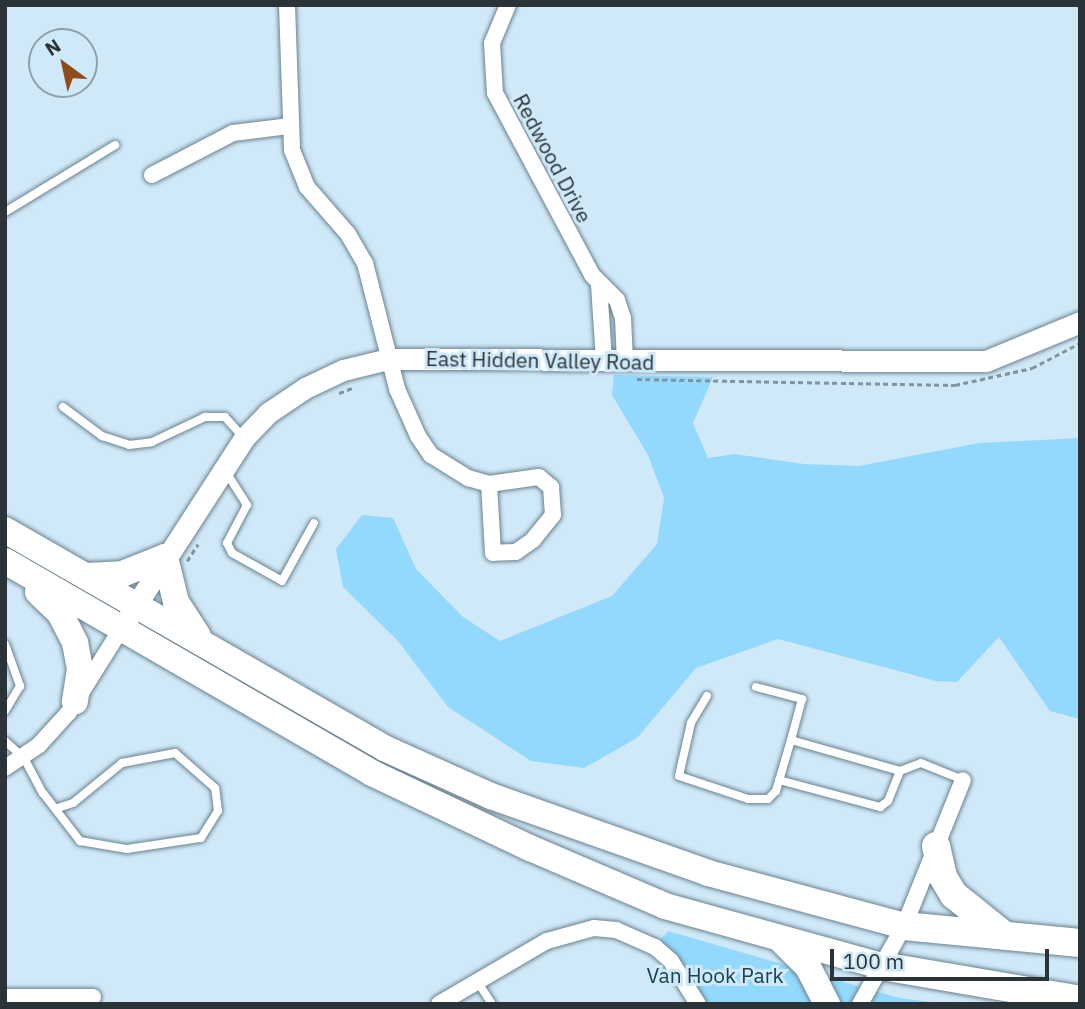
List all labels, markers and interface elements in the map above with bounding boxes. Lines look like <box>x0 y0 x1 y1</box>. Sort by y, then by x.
north arrow <box>28 28 98 98</box>
text: N <box>40 33 65 61</box>
street label: Redwood Drive <box>508 89 598 227</box>
street label: East Hidden Valley Road <box>426 345 654 375</box>
scale bar <box>833 936 1052 980</box>
text: 100 m <box>843 947 904 975</box>
park label: Van Hook Park <box>646 962 784 988</box>

